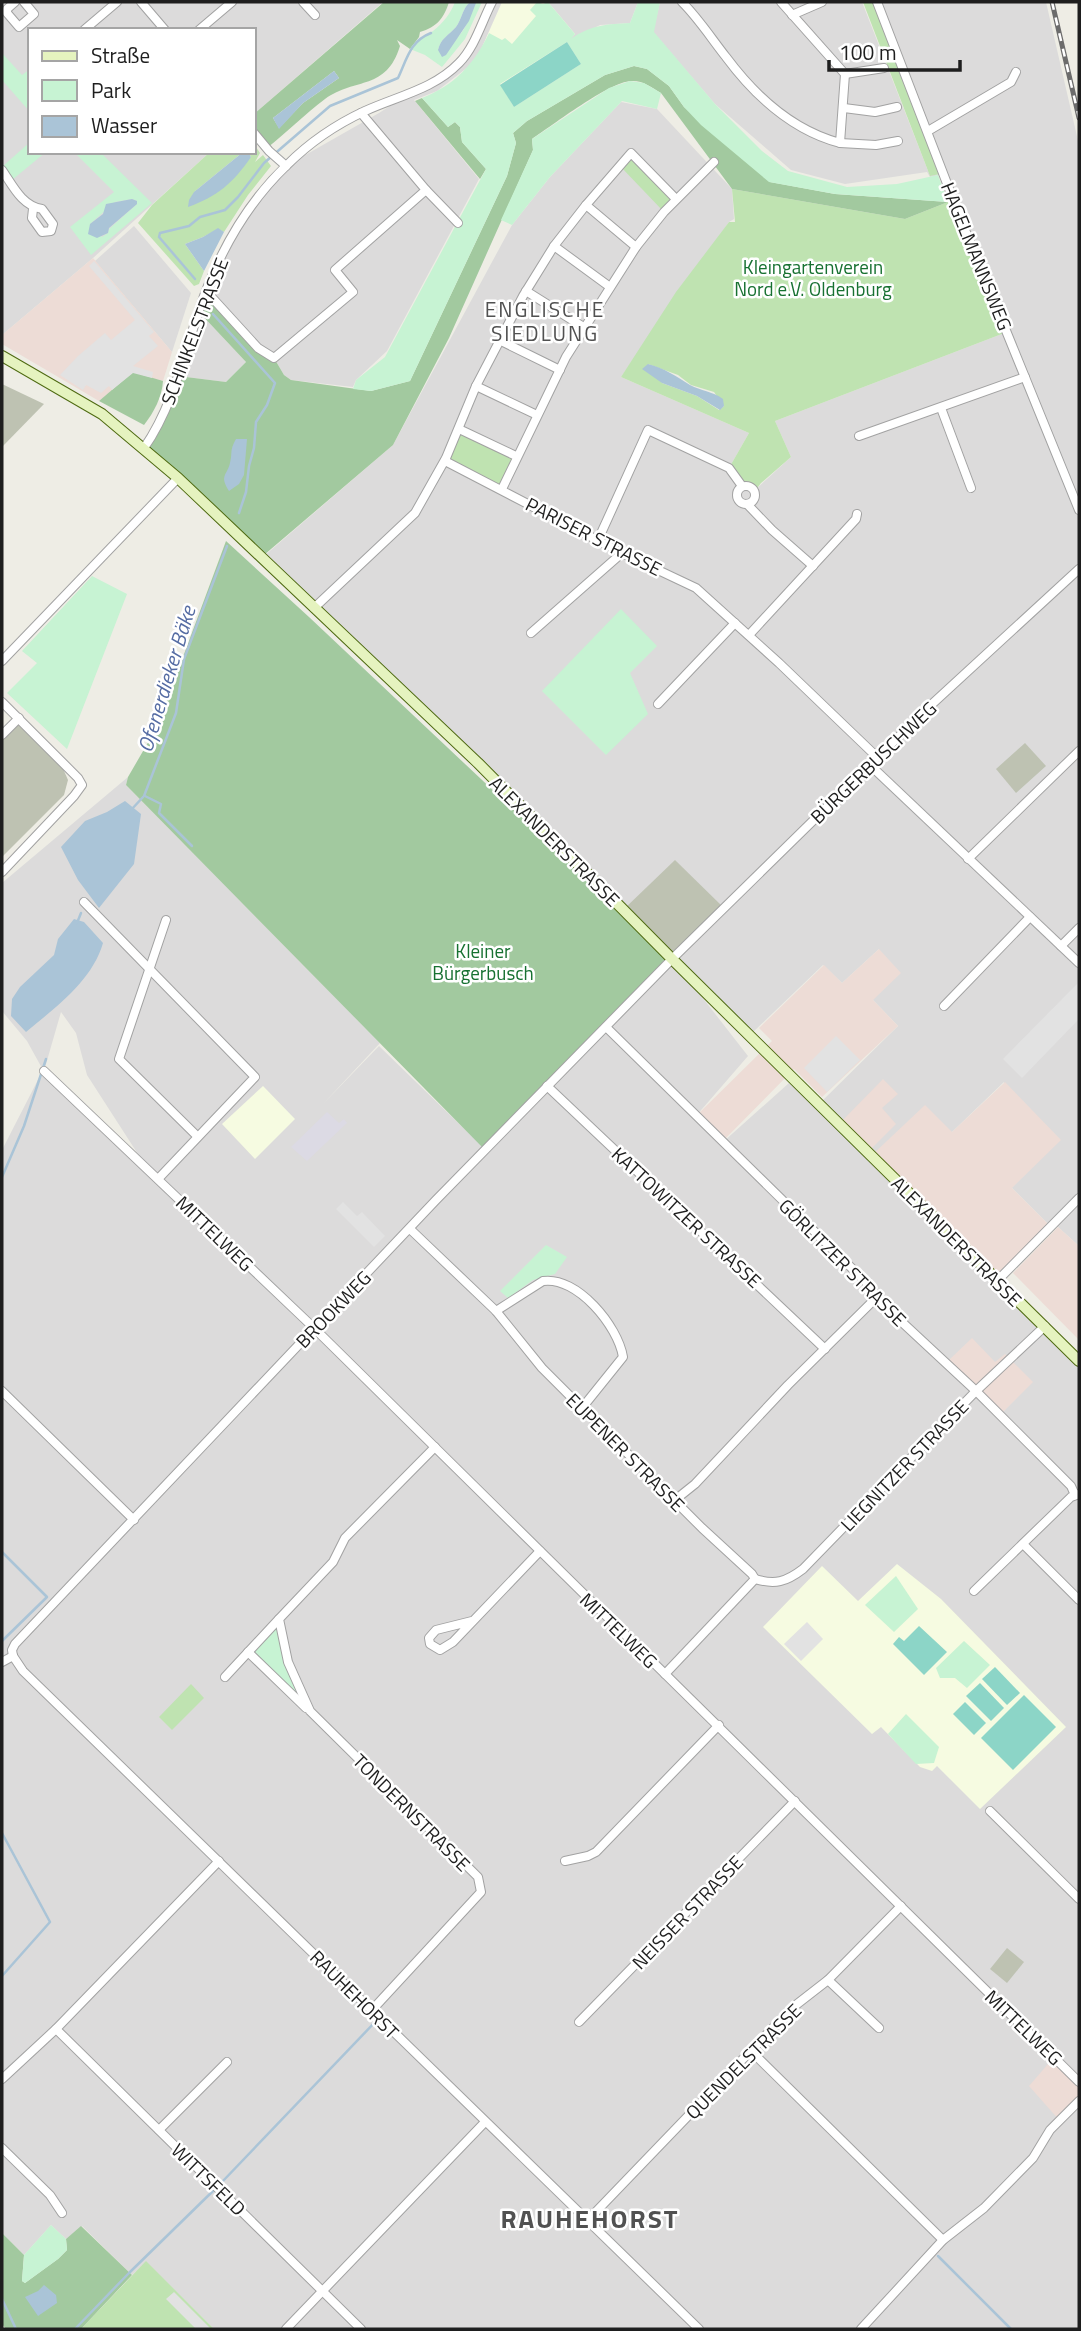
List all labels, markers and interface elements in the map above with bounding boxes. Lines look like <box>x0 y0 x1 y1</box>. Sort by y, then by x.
legend <box>28 28 256 154</box>
scale bar <box>829 28 960 72</box>
text: 100 m <box>839 36 896 68</box>
text: Straße <box>91 39 150 71</box>
text: Park <box>91 74 131 106</box>
text: Wasser <box>91 109 157 141</box>
street label: HAGELMANNSWEG <box>934 178 1020 334</box>
park label: Kleingartenverein Nord e.V. Oldenburg <box>734 252 892 303</box>
street label: SCHINKELSTRASSE <box>153 253 235 409</box>
district label: ENGLISCHE SIEDLUNG <box>485 293 605 349</box>
street label: PARISER STRASSE <box>521 489 667 583</box>
water label: Ofenerdieker Bäke <box>129 601 204 756</box>
street label: BÜRGERBUSCHWEG <box>803 694 943 830</box>
street label: ALEXANDERSTRASSE <box>483 769 627 913</box>
park label: Kleiner Bürgerbusch <box>432 936 534 987</box>
street label: KATTOWITZER STRASSE <box>606 1140 768 1294</box>
street label: ALEXANDERSTRASSE <box>885 1169 1029 1313</box>
street label: MITTELWEG <box>170 1188 260 1278</box>
street label: GÖRLITZER STRASSE <box>772 1191 914 1333</box>
street label: BROOKWEG <box>288 1264 378 1354</box>
street label: EUPENER STRASSE <box>560 1386 692 1518</box>
street label: LIEGNITZER STRASSE <box>833 1392 975 1538</box>
street label: MITTELWEG <box>574 1585 664 1675</box>
street label: TONDERNSTRASSE <box>346 1746 478 1878</box>
street label: NEISSER STRASSE <box>625 1848 749 1976</box>
street label: RAUHEHORST <box>304 1943 406 2045</box>
street label: MITTELWEG <box>979 1982 1069 2072</box>
street label: QUENDELSTRASSE <box>678 1996 808 2126</box>
street label: WITTSFELD <box>165 2136 253 2222</box>
district label: RAUHEHORST <box>501 2199 679 2238</box>

